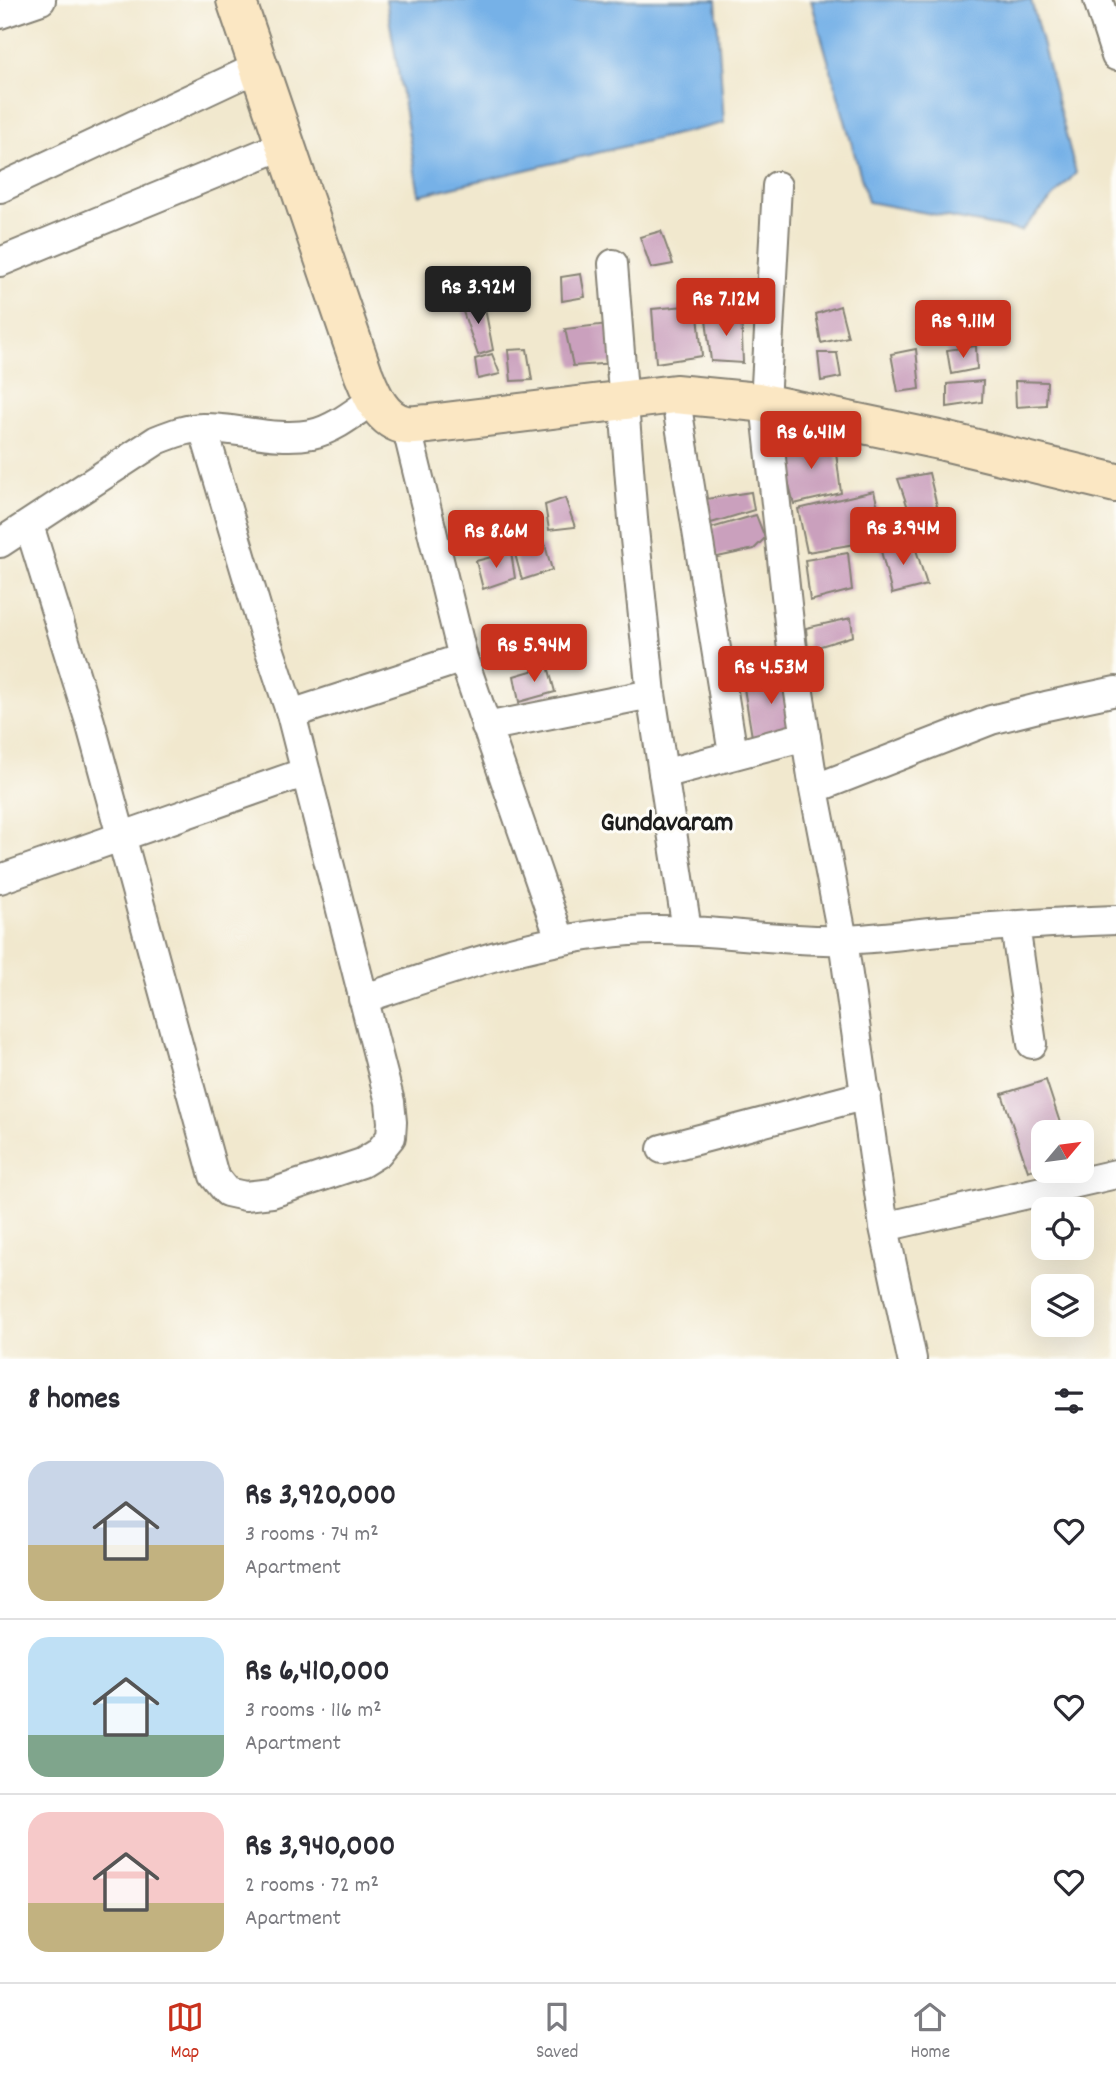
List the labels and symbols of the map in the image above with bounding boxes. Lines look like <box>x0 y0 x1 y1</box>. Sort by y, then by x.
pin: Rs 3.92M <box>406 266 550 326</box>
pin: Rs 7.12M <box>654 278 798 338</box>
pin: Rs 9.11M <box>891 300 1035 360</box>
pin: Rs 6.41M <box>739 412 883 471</box>
pin: Rs 3.94M <box>831 508 975 567</box>
pin: Rs 8.6M <box>431 510 561 570</box>
pin: Rs 5.94M <box>462 624 606 684</box>
pin: Rs 4.53M <box>699 646 843 706</box>
district label: Gundavaram <box>601 805 733 845</box>
north arrow <box>1031 1120 1094 1183</box>

